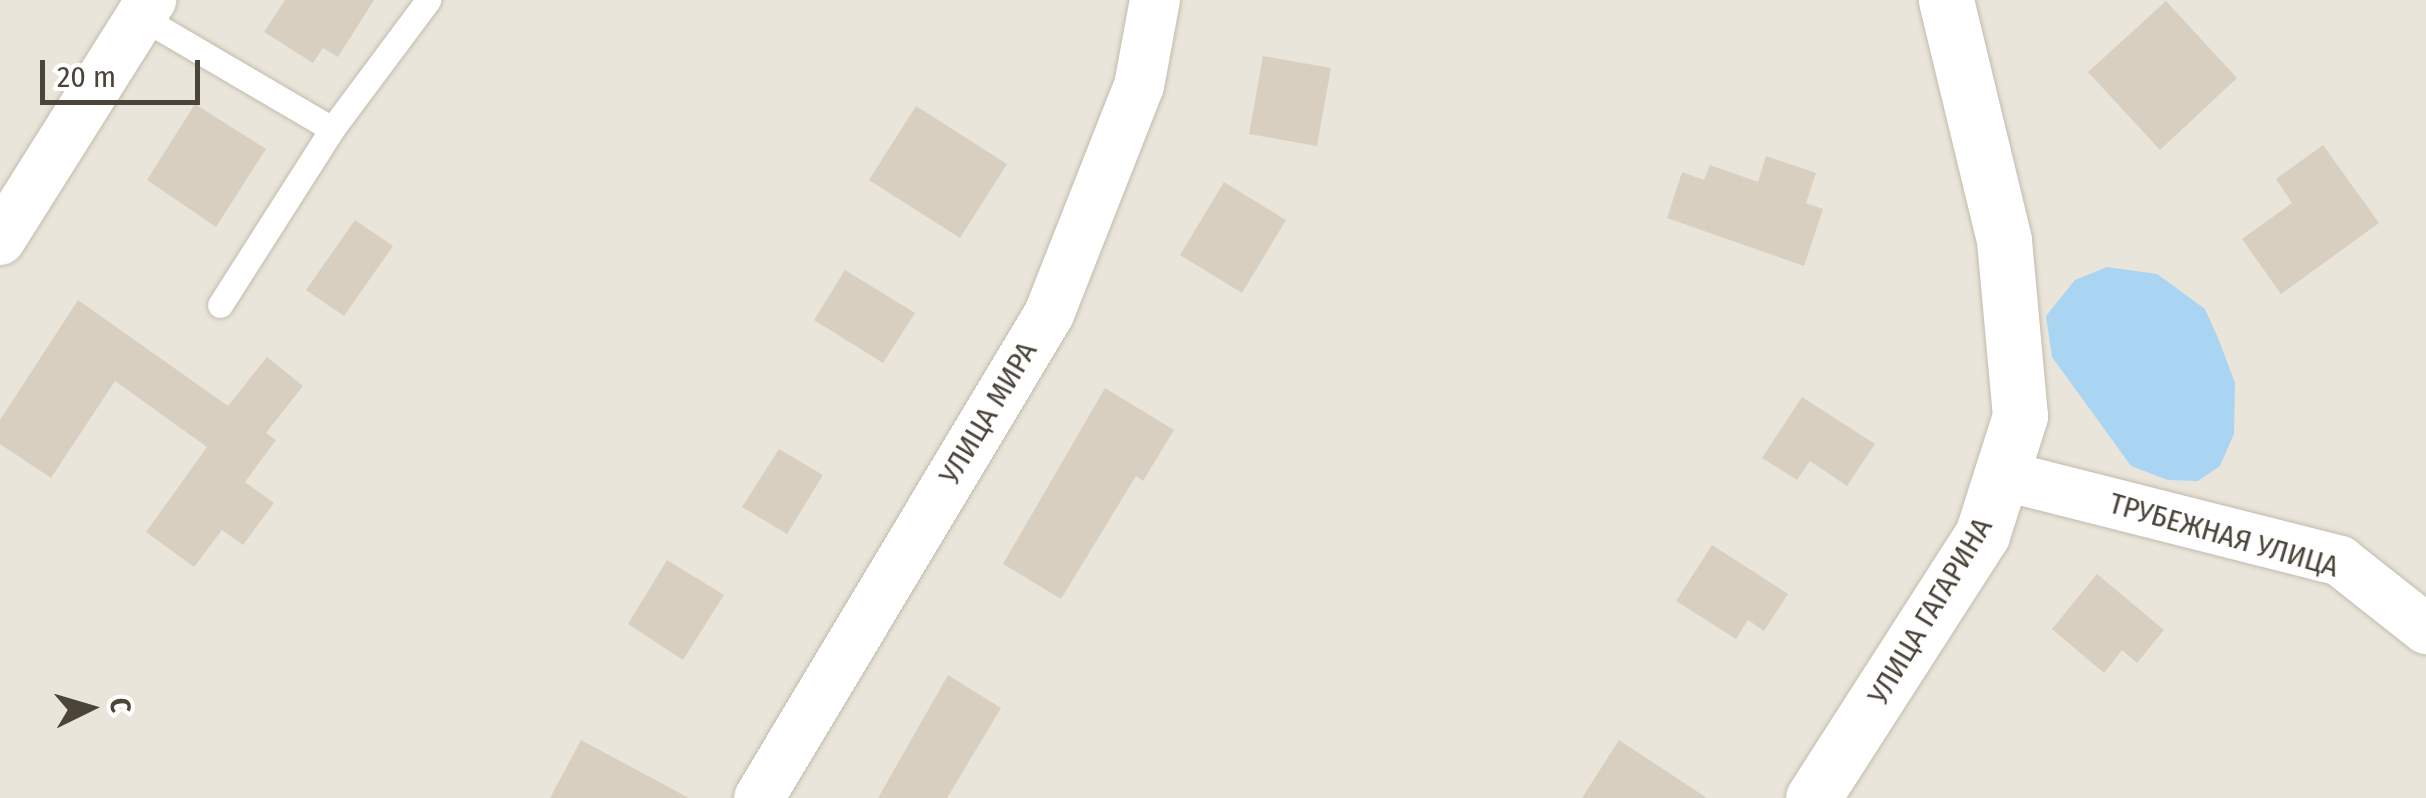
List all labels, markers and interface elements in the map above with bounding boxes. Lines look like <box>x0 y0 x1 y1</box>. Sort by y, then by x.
scale bar <box>45 40 205 102</box>
text: 20 m <box>57 59 116 95</box>
street label: УЛИЦА МИРА <box>931 335 1045 491</box>
street label: ТРУБЕЖНАЯ УЛИЦА <box>2105 485 2343 585</box>
street label: УЛИЦА ГАГАРИНА <box>1860 511 2000 711</box>
north arrow <box>40 658 140 758</box>
text: С <box>103 697 137 714</box>

